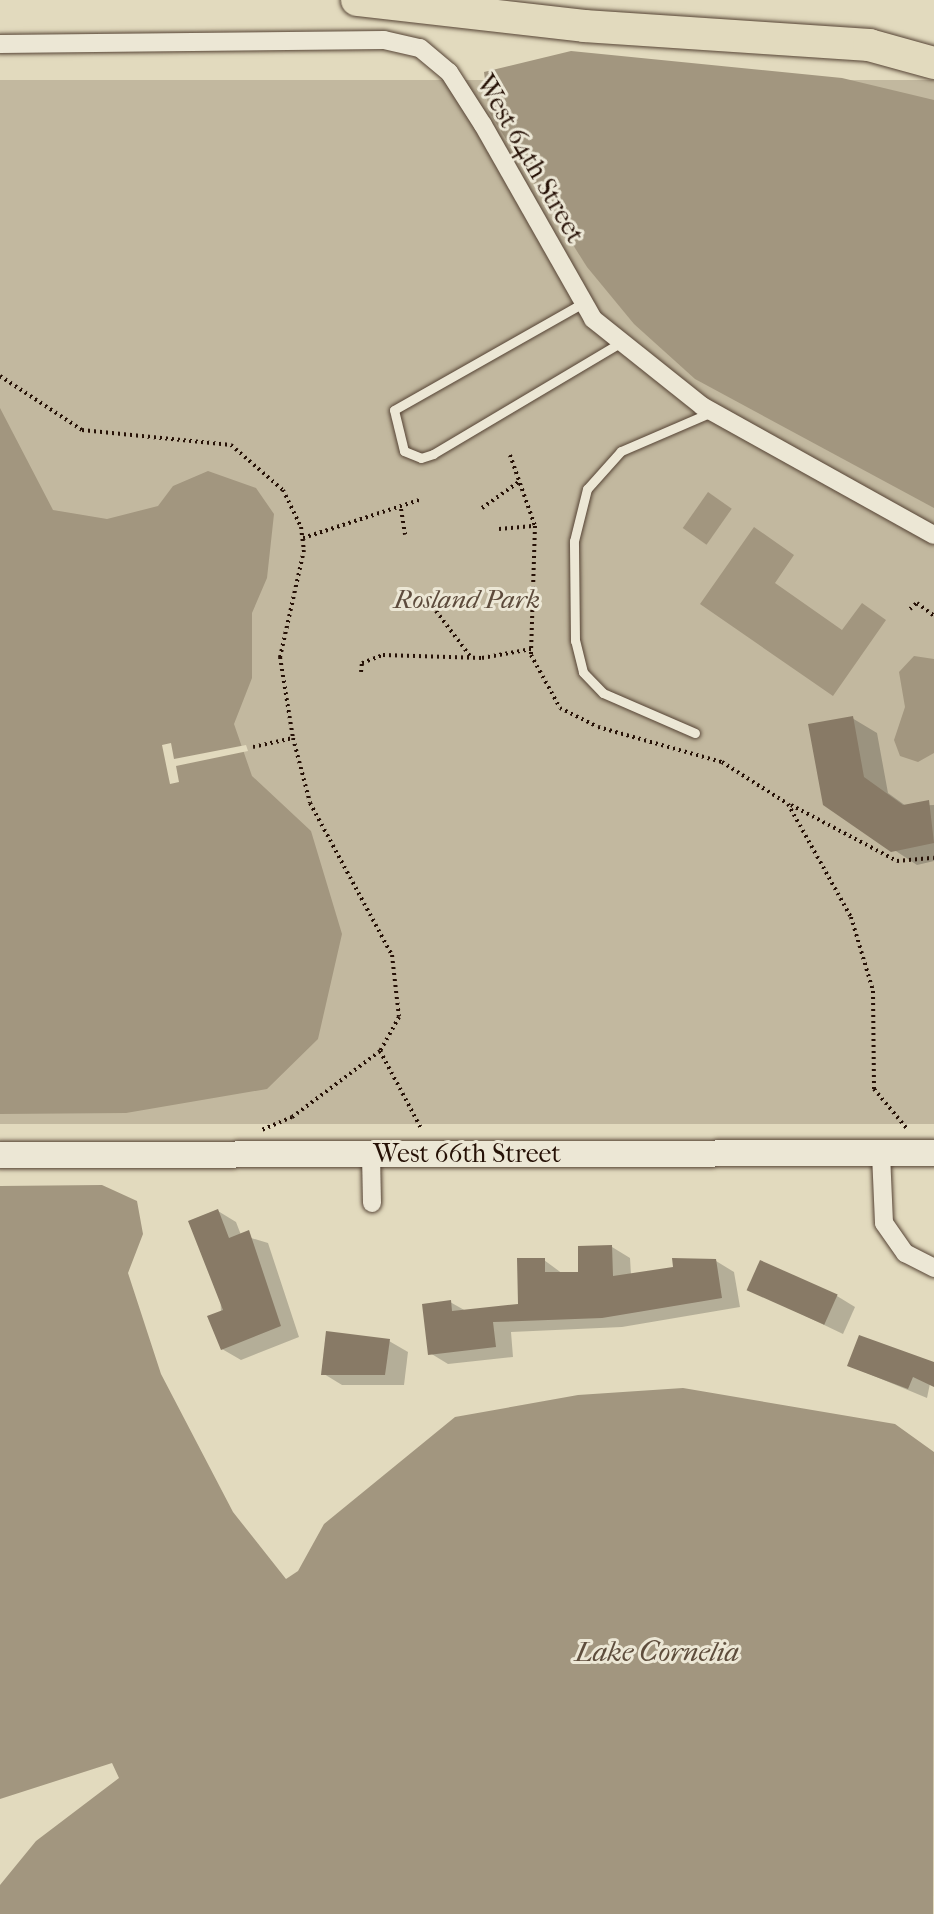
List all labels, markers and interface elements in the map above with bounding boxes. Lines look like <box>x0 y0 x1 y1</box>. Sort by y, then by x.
street label: West 64th Street <box>469 70 591 248</box>
park label: Rosland Park <box>394 584 540 616</box>
street label: West 66th Street <box>373 1138 561 1170</box>
water label: Lake Cornelia <box>575 1635 739 1669</box>

